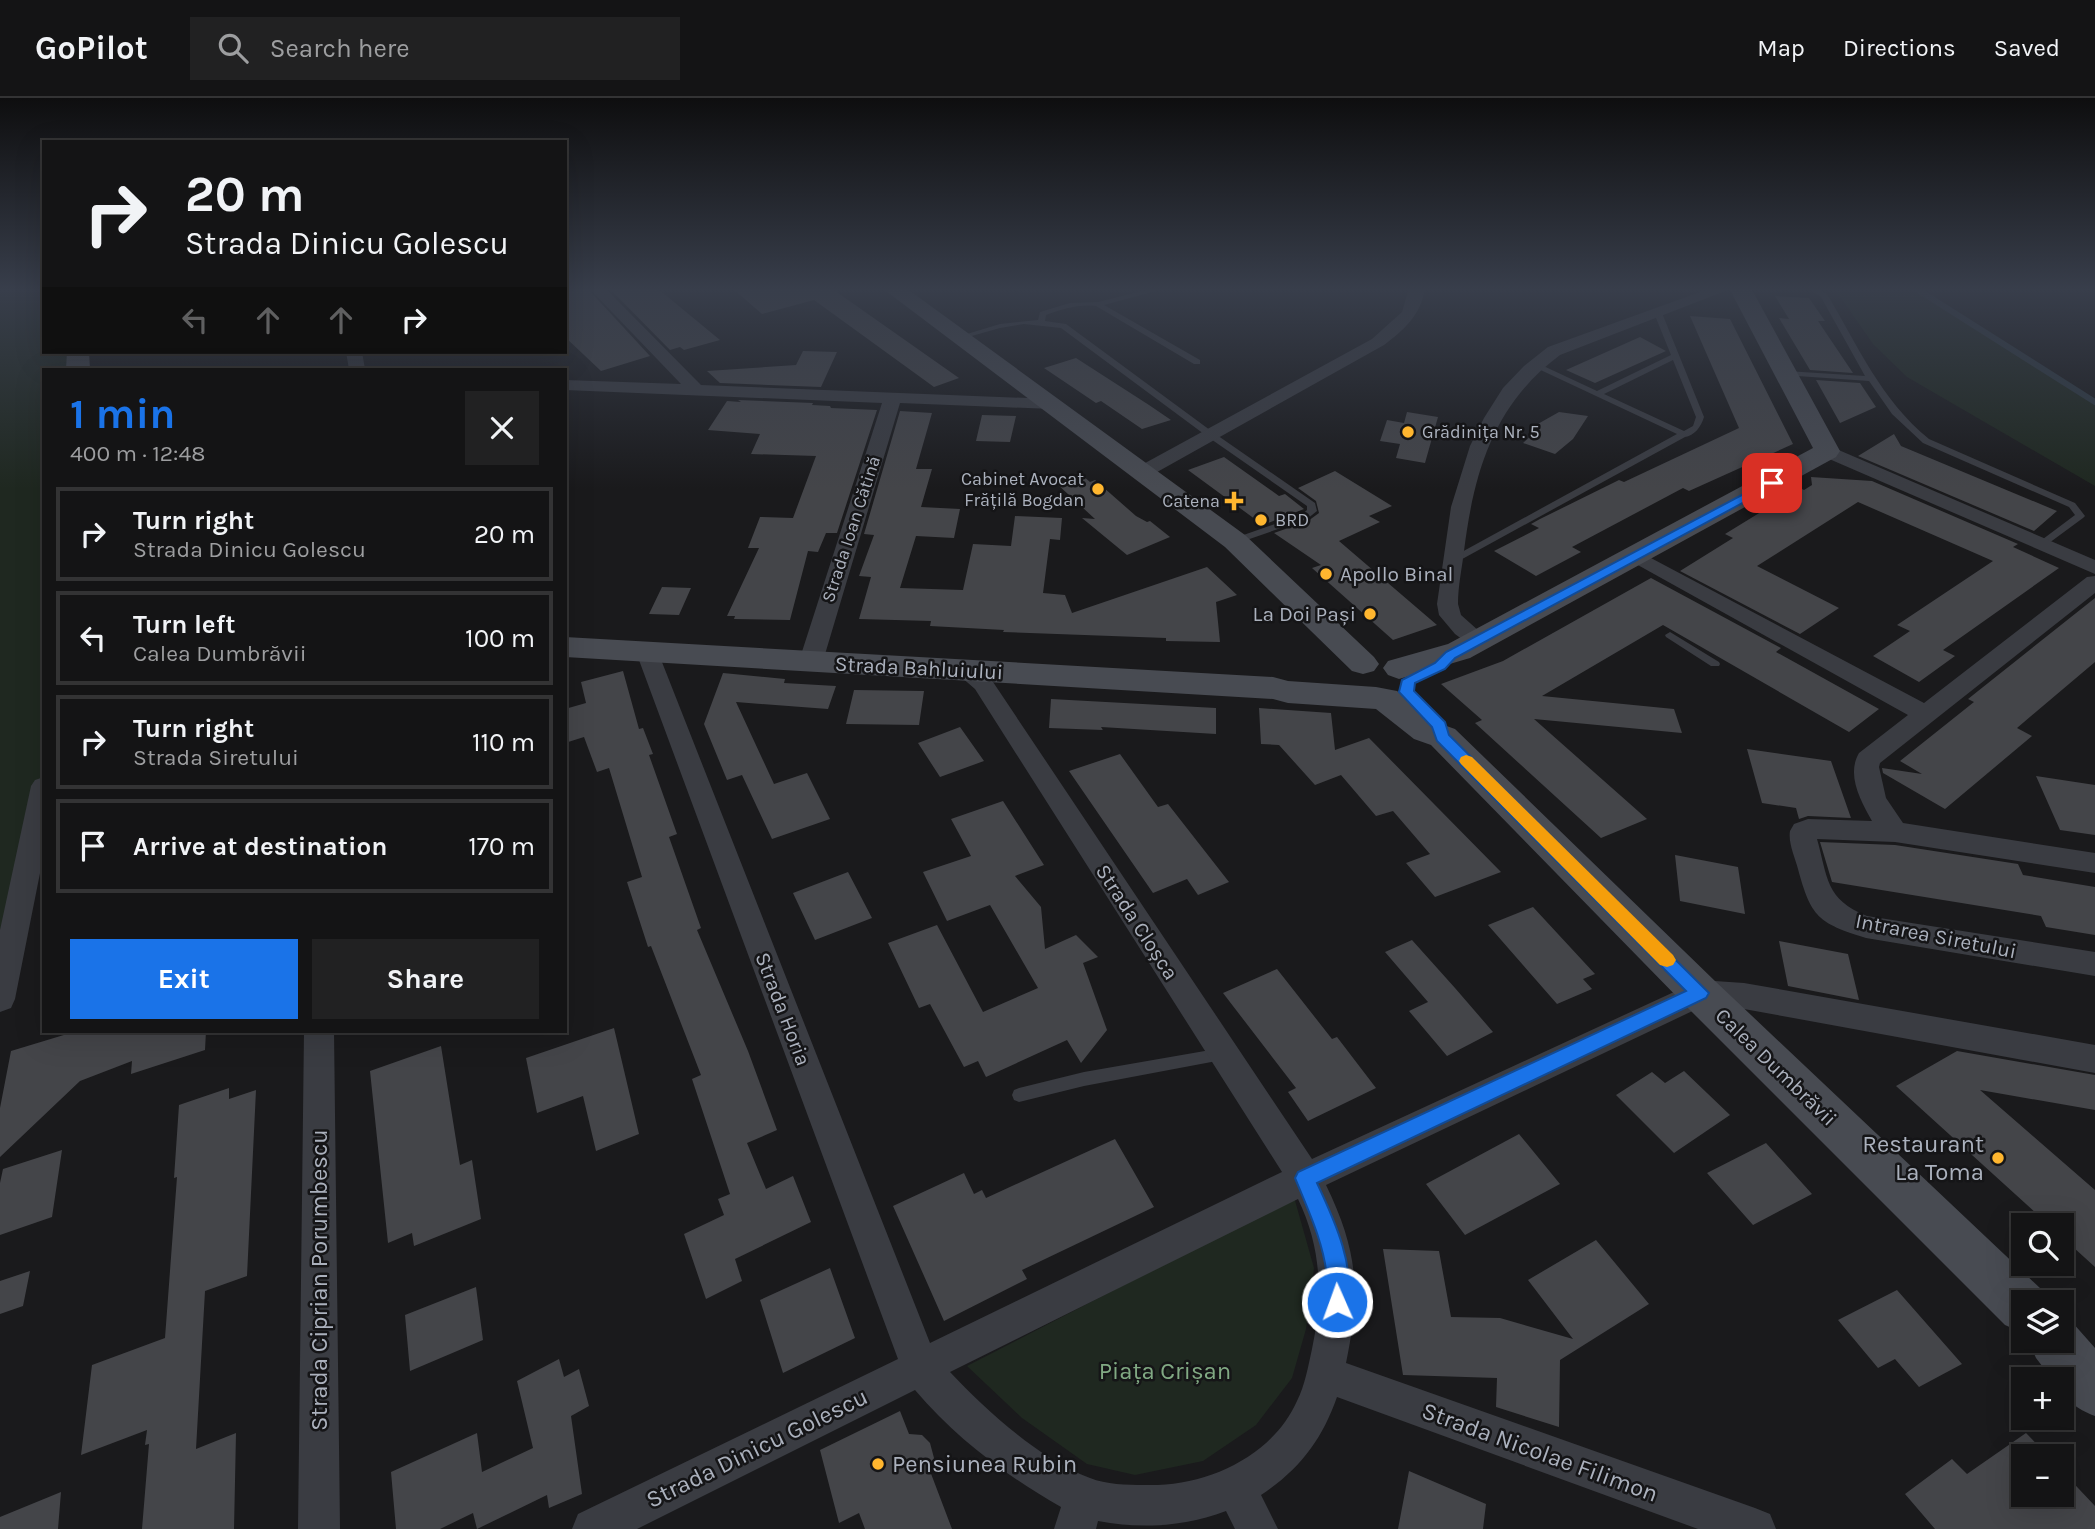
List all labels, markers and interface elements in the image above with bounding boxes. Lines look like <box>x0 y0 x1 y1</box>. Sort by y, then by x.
search box <box>190 17 680 80</box>
text: GoPilot <box>35 29 148 67</box>
icon: search <box>214 29 252 67</box>
text: Search here <box>270 33 410 64</box>
text: Map <box>1757 34 1805 62</box>
text: Directions <box>1843 34 1956 62</box>
text: Saved <box>1994 34 2060 62</box>
text: 20 m <box>185 166 305 223</box>
icon: right <box>70 168 161 259</box>
text: Strada Dinicu Golescu <box>185 225 509 262</box>
icon: left <box>176 301 214 339</box>
icon: ahead <box>249 301 287 339</box>
icon: ahead <box>322 301 360 339</box>
icon: right <box>395 301 433 339</box>
text: 1 min <box>70 389 175 439</box>
button: close <box>465 391 539 465</box>
place label: Grădinița Nr. 5 <box>1422 421 1540 443</box>
marker: Grădinița Nr. 5 <box>1400 424 1416 440</box>
text: 400 m · 12:48 <box>70 440 205 467</box>
street label: Strada Ioan Cătină <box>817 453 885 605</box>
pin <box>1742 453 1802 513</box>
icon: arrive <box>1753 464 1791 502</box>
place label: Cabinet Avocat Frățilă Bogdan <box>961 468 1084 511</box>
marker: Cabinet Avocat Frățilă Bogdan <box>1090 481 1106 497</box>
place label: Catena <box>1162 490 1220 512</box>
marker: Catena <box>1226 493 1242 509</box>
text: Turn right <box>133 505 254 536</box>
place label: BRD <box>1275 509 1309 531</box>
marker: BRD <box>1253 512 1269 528</box>
icon: right <box>74 515 112 553</box>
text: 20 m <box>474 519 535 550</box>
text: Strada Dinicu Golescu <box>133 536 366 563</box>
place label: Apollo Binal <box>1340 562 1453 586</box>
marker: Apollo Binal <box>1318 566 1334 582</box>
place label: La Doi Pași <box>1253 602 1356 626</box>
marker: La Doi Pași <box>1362 606 1378 622</box>
text: Turn left <box>133 609 235 640</box>
icon: left <box>74 619 112 657</box>
text: 100 m <box>465 623 535 654</box>
text: Calea Dumbrăvii <box>133 640 307 667</box>
street label: Strada Bahluiului <box>834 652 1004 684</box>
text: Turn right <box>133 713 254 744</box>
icon: right <box>74 723 112 761</box>
text: 110 m <box>472 727 535 758</box>
text: Strada Siretului <box>133 744 299 771</box>
icon: arrive <box>74 827 112 865</box>
text: Arrive at destination <box>133 831 387 862</box>
text: 170 m <box>468 831 535 862</box>
street label: Strada Cloșca <box>1091 860 1183 984</box>
street label: Intrarea Siretului <box>1854 909 2018 963</box>
button: Exit <box>70 939 298 1019</box>
button: Share <box>312 939 539 1019</box>
street label: Strada Horia <box>750 949 816 1069</box>
street label: Calea Dumbrăvii <box>1711 1003 1841 1131</box>
street label: Strada Ciprian Porumbescu <box>305 1129 333 1431</box>
place label: Restaurant La Toma <box>1862 1130 1984 1186</box>
marker: Restaurant La Toma <box>1990 1150 2006 1166</box>
map controls <box>2011 1213 2074 1507</box>
button: search <box>2011 1213 2074 1276</box>
position arrow <box>1300 1265 1374 1339</box>
button: layers <box>2011 1290 2074 1353</box>
park label: Piața Crișan <box>1099 1357 1231 1385</box>
button: + <box>2011 1367 2074 1430</box>
street label: Strada Dinicu Golescu <box>642 1382 872 1514</box>
street label: Strada Nicolae Filimon <box>1418 1396 1662 1508</box>
button: − <box>2011 1444 2074 1507</box>
place label: Pensiunea Rubin <box>892 1450 1077 1478</box>
marker: Pensiunea Rubin <box>870 1456 886 1472</box>

